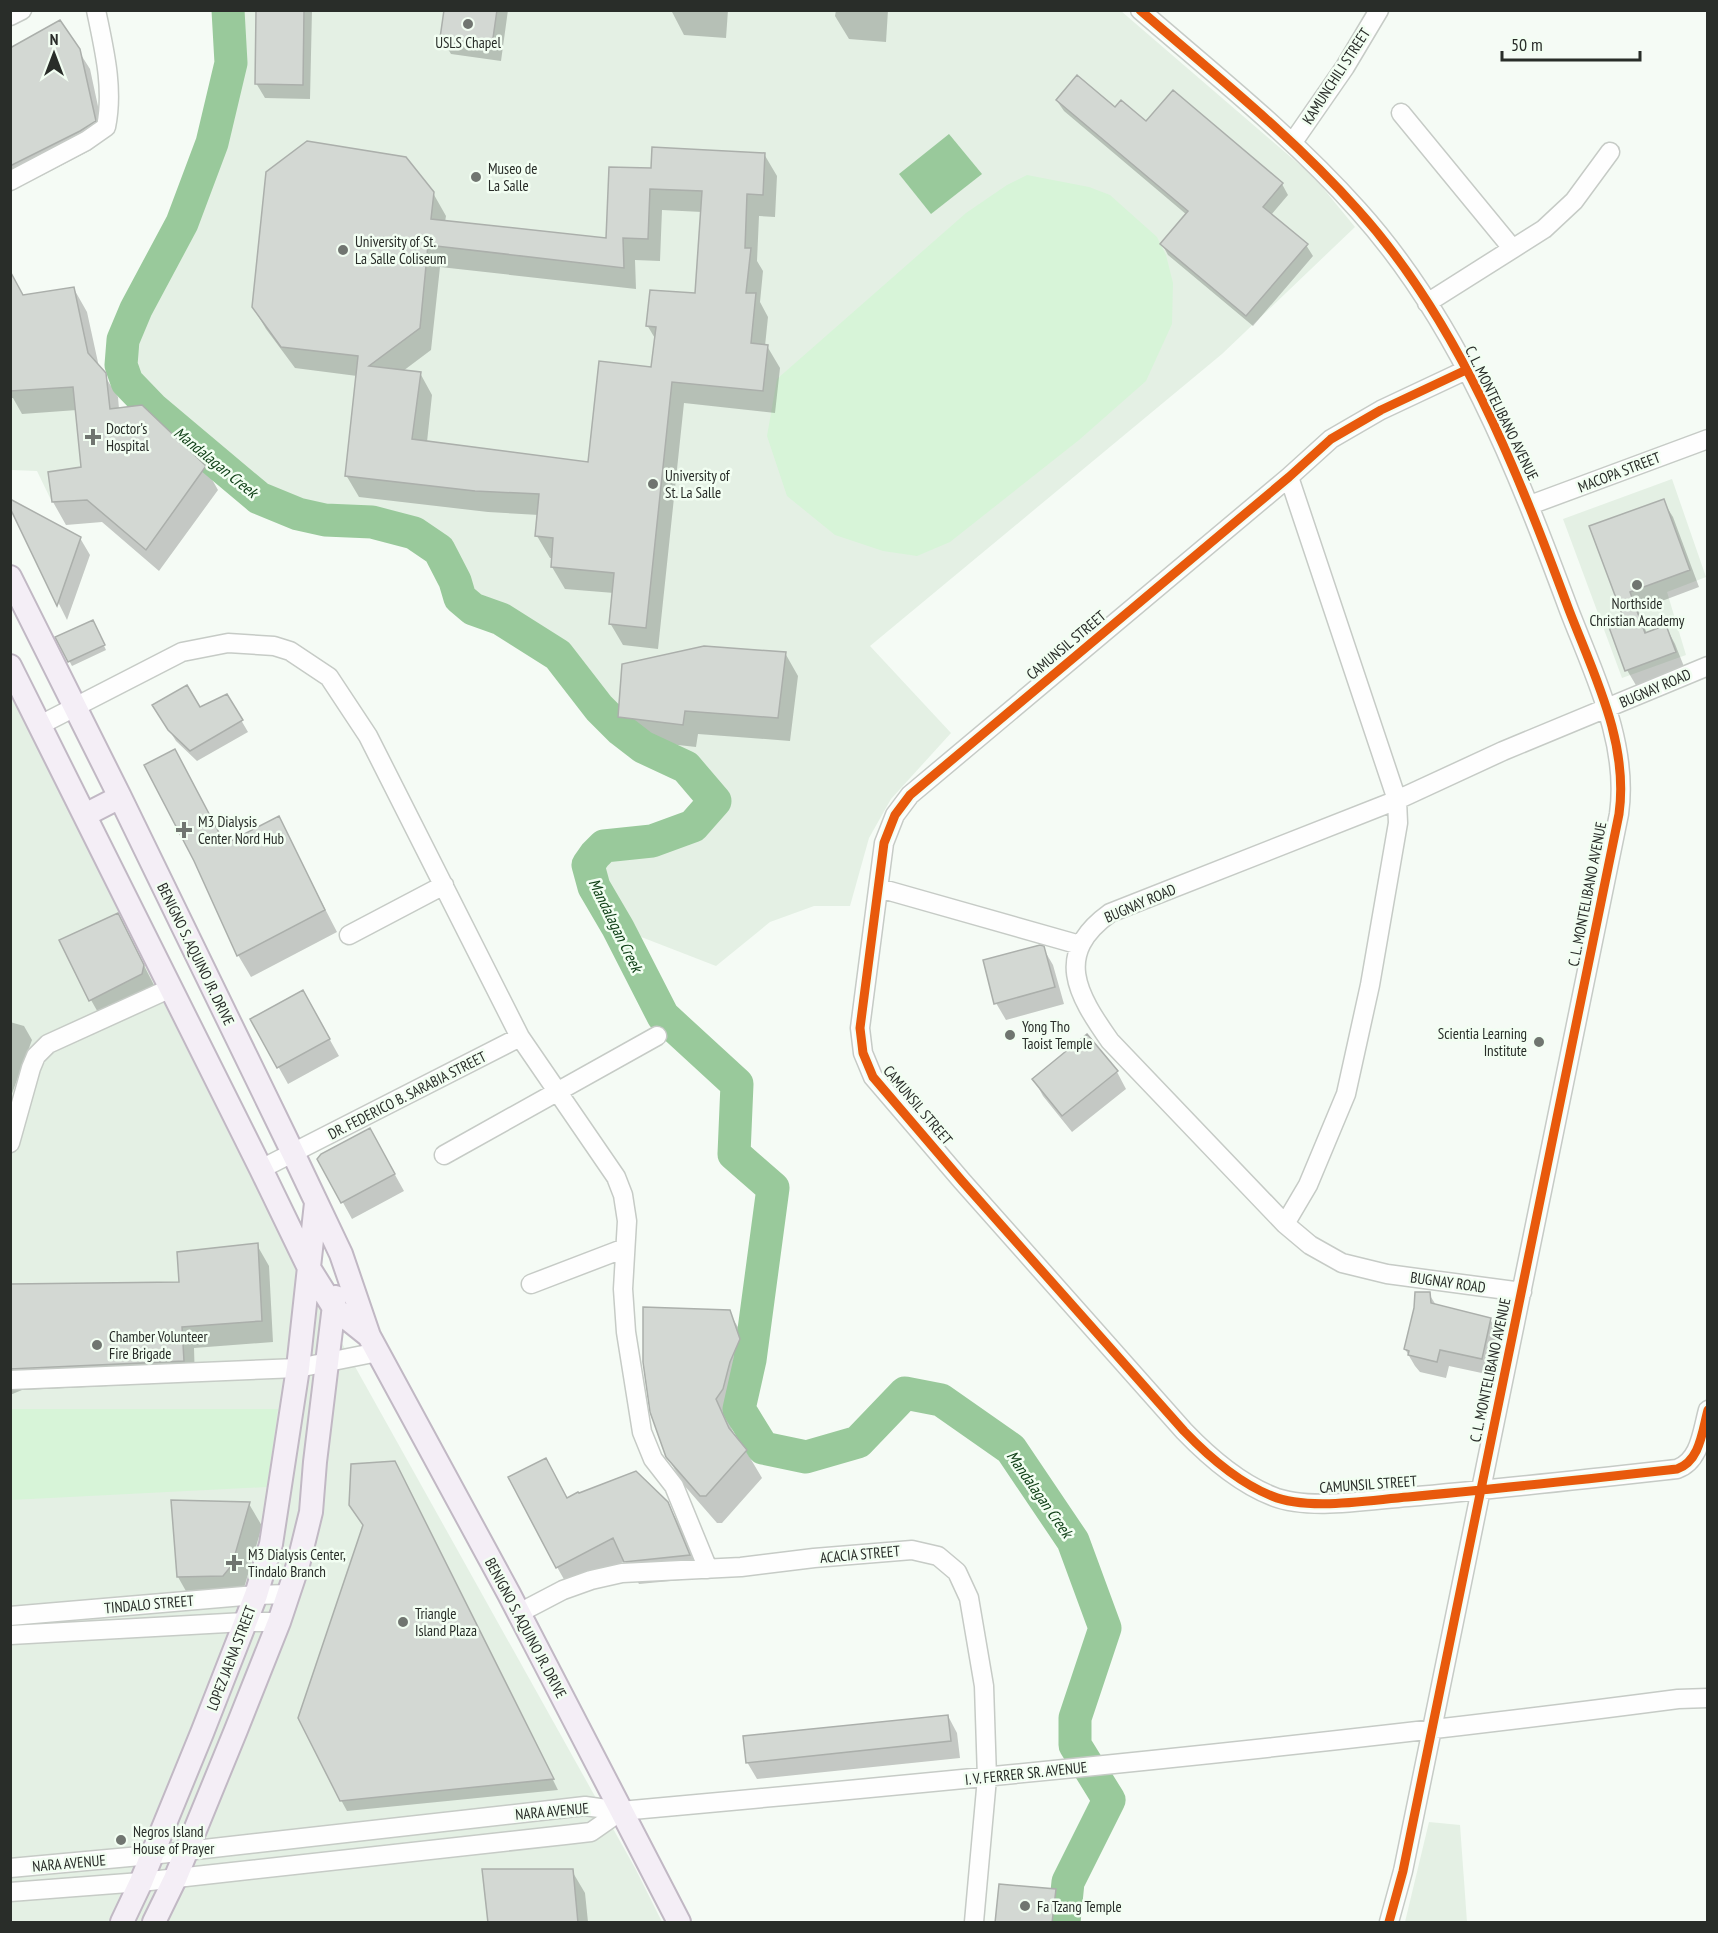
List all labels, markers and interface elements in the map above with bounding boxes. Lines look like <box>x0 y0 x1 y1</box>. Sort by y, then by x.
marker: USLS Chapel <box>461 17 475 31</box>
north arrow <box>24 24 84 84</box>
street label: KAMUNCHILI STREET <box>1298 24 1374 128</box>
scale bar <box>1502 24 1640 62</box>
text: N <box>50 29 58 49</box>
place label: USLS Chapel <box>435 33 501 52</box>
text: 50 m <box>1511 33 1543 56</box>
place label: Museo de La Salle <box>488 159 538 195</box>
marker: Museo de La Salle <box>469 170 483 184</box>
place label: University of St. La Salle Coliseum <box>355 232 446 268</box>
marker: University of St. La Salle Coliseum <box>336 243 350 257</box>
street label: C. L. MONTELIBANO AVENUE <box>1461 343 1543 483</box>
place label: Doctor's Hospital <box>106 419 149 455</box>
water label: Mandalagan Creek <box>170 422 263 503</box>
marker: Doctor's Hospital <box>84 428 102 446</box>
street label: MACOPA STREET <box>1575 447 1663 496</box>
place label: University of St. La Salle <box>665 466 731 502</box>
marker: University of St. La Salle <box>646 477 660 491</box>
marker: Northside Christian Academy <box>1630 578 1644 592</box>
place label: Northside Christian Academy <box>1589 594 1685 630</box>
street label: CAMUNSIL STREET <box>1022 606 1110 684</box>
street label: BUGNAY ROAD <box>1616 664 1694 712</box>
place label: M3 Dialysis Center Nord Hub <box>198 812 284 848</box>
street label: C. L. MONTELIBANO AVENUE <box>1564 820 1610 968</box>
marker: M3 Dialysis Center Nord Hub <box>175 821 193 839</box>
water label: Mandalagan Creek <box>585 875 648 977</box>
street label: BUGNAY ROAD <box>1101 879 1179 927</box>
street label: BENIGNO S. AQUINO JR. DRIVE <box>153 880 239 1028</box>
place label: Yong Tho Taoist Temple <box>1022 1017 1093 1053</box>
place label: Scientia Learning Institute <box>1438 1024 1527 1060</box>
marker: Yong Tho Taoist Temple <box>1003 1028 1017 1042</box>
marker: Scientia Learning Institute <box>1532 1035 1546 1049</box>
street label: DR. FEDERICO B. SARABIA STREET <box>325 1047 490 1143</box>
street label: CAMUNSIL STREET <box>879 1061 957 1149</box>
street label: BUGNAY ROAD <box>1409 1267 1487 1297</box>
street label: C. L. MONTELIBANO AVENUE <box>1465 1296 1515 1444</box>
place label: Chamber Volunteer Fire Brigade <box>109 1327 208 1363</box>
marker: Chamber Volunteer Fire Brigade <box>90 1338 104 1352</box>
water label: Mandalagan Creek <box>1003 1447 1078 1543</box>
street label: CAMUNSIL STREET <box>1319 1471 1418 1497</box>
street label: ACACIA STREET <box>819 1541 901 1567</box>
place label: M3 Dialysis Center, Tindalo Branch <box>248 1545 346 1581</box>
marker: M3 Dialysis Center, Tindalo Branch <box>225 1554 243 1572</box>
street label: BENIGNO S. AQUINO JR. DRIVE <box>481 1555 571 1701</box>
street label: TINDALO STREET <box>104 1591 195 1617</box>
street label: LOPEZ JAENA STREET <box>202 1603 260 1713</box>
place label: Triangle Island Plaza <box>415 1604 477 1640</box>
marker: Triangle Island Plaza <box>396 1615 410 1629</box>
street label: I. V. FERRER SR. AVENUE <box>964 1757 1088 1789</box>
street label: NARA AVENUE <box>515 1798 589 1824</box>
place label: Negros Island House of Prayer <box>133 1822 215 1858</box>
marker: Negros Island House of Prayer <box>114 1833 128 1847</box>
street label: NARA AVENUE <box>32 1850 106 1876</box>
place label: Fa Tzang Temple <box>1037 1897 1122 1916</box>
marker: Fa Tzang Temple <box>1018 1899 1032 1913</box>

